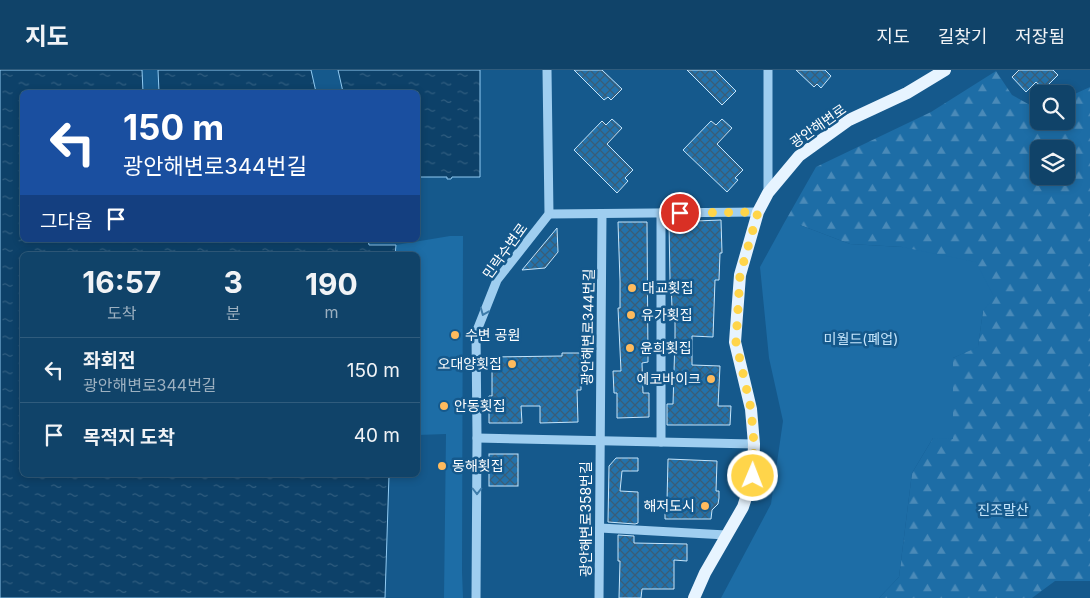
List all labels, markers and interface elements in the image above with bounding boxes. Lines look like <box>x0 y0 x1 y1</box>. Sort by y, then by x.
text: 지도 <box>25 22 69 51</box>
text: 지도 <box>877 26 910 47</box>
text: 길찾기 <box>938 26 987 47</box>
text: 저장됨 <box>1015 26 1065 47</box>
map controls <box>1030 85 1075 185</box>
button: search <box>1030 85 1075 130</box>
street label: 광안해변로 <box>786 100 849 151</box>
text: 150 m <box>123 106 224 148</box>
icon: left <box>40 110 105 175</box>
button: layers <box>1030 140 1075 185</box>
text: 광안해변로344번길 <box>123 153 307 179</box>
pin <box>659 192 701 234</box>
icon: arrive <box>666 199 694 227</box>
icon: arrive <box>102 205 130 233</box>
text: 그다음 <box>40 210 92 233</box>
street label: 민락수변로 <box>479 220 530 282</box>
text: 16:57 <box>82 264 161 300</box>
text: 3 <box>224 264 243 300</box>
text: 190 <box>305 266 358 302</box>
street label: 광안해변로344번길 <box>578 268 597 386</box>
place label: 대교횟집 <box>642 279 694 296</box>
marker: 대교횟집 <box>626 282 638 294</box>
text: m <box>324 302 338 322</box>
text: 도착 <box>107 303 136 323</box>
text: 분 <box>226 303 241 323</box>
place label: 유가횟집 <box>641 306 693 323</box>
one-way arrow <box>480 307 490 316</box>
marker: 유가횟집 <box>625 309 637 321</box>
place label: 수변 공원 <box>465 326 520 343</box>
marker: 수변 공원 <box>449 329 461 341</box>
park label: 미월드(폐업) <box>824 330 898 347</box>
place label: 윤희횟집 <box>640 339 692 356</box>
marker: 윤희횟집 <box>624 342 636 354</box>
text: 좌회전 <box>83 349 135 372</box>
place label: 오대양횟집 <box>438 355 502 372</box>
icon: left <box>40 356 68 384</box>
marker: 오대양횟집 <box>506 358 518 370</box>
text: 150 m <box>347 359 400 382</box>
place label: 에코바이크 <box>637 370 701 387</box>
marker: 에코바이크 <box>705 373 717 385</box>
text: 광안해변로344번길 <box>83 375 217 395</box>
place label: 안동횟집 <box>454 397 506 414</box>
marker: 안동횟집 <box>438 400 450 412</box>
icon: arrive <box>40 421 68 449</box>
text: 40 m <box>354 424 400 447</box>
text: 목적지 도착 <box>83 426 175 449</box>
position arrow <box>726 449 778 501</box>
place label: 동해횟집 <box>452 457 504 474</box>
marker: 동해횟집 <box>436 460 448 472</box>
street label: 광안해변로358번길 <box>577 461 594 577</box>
one-way arrow <box>472 487 482 495</box>
place label: 해저도시 <box>643 497 695 514</box>
marker: 해저도시 <box>699 500 711 512</box>
park label: 진조말산 <box>977 501 1029 518</box>

